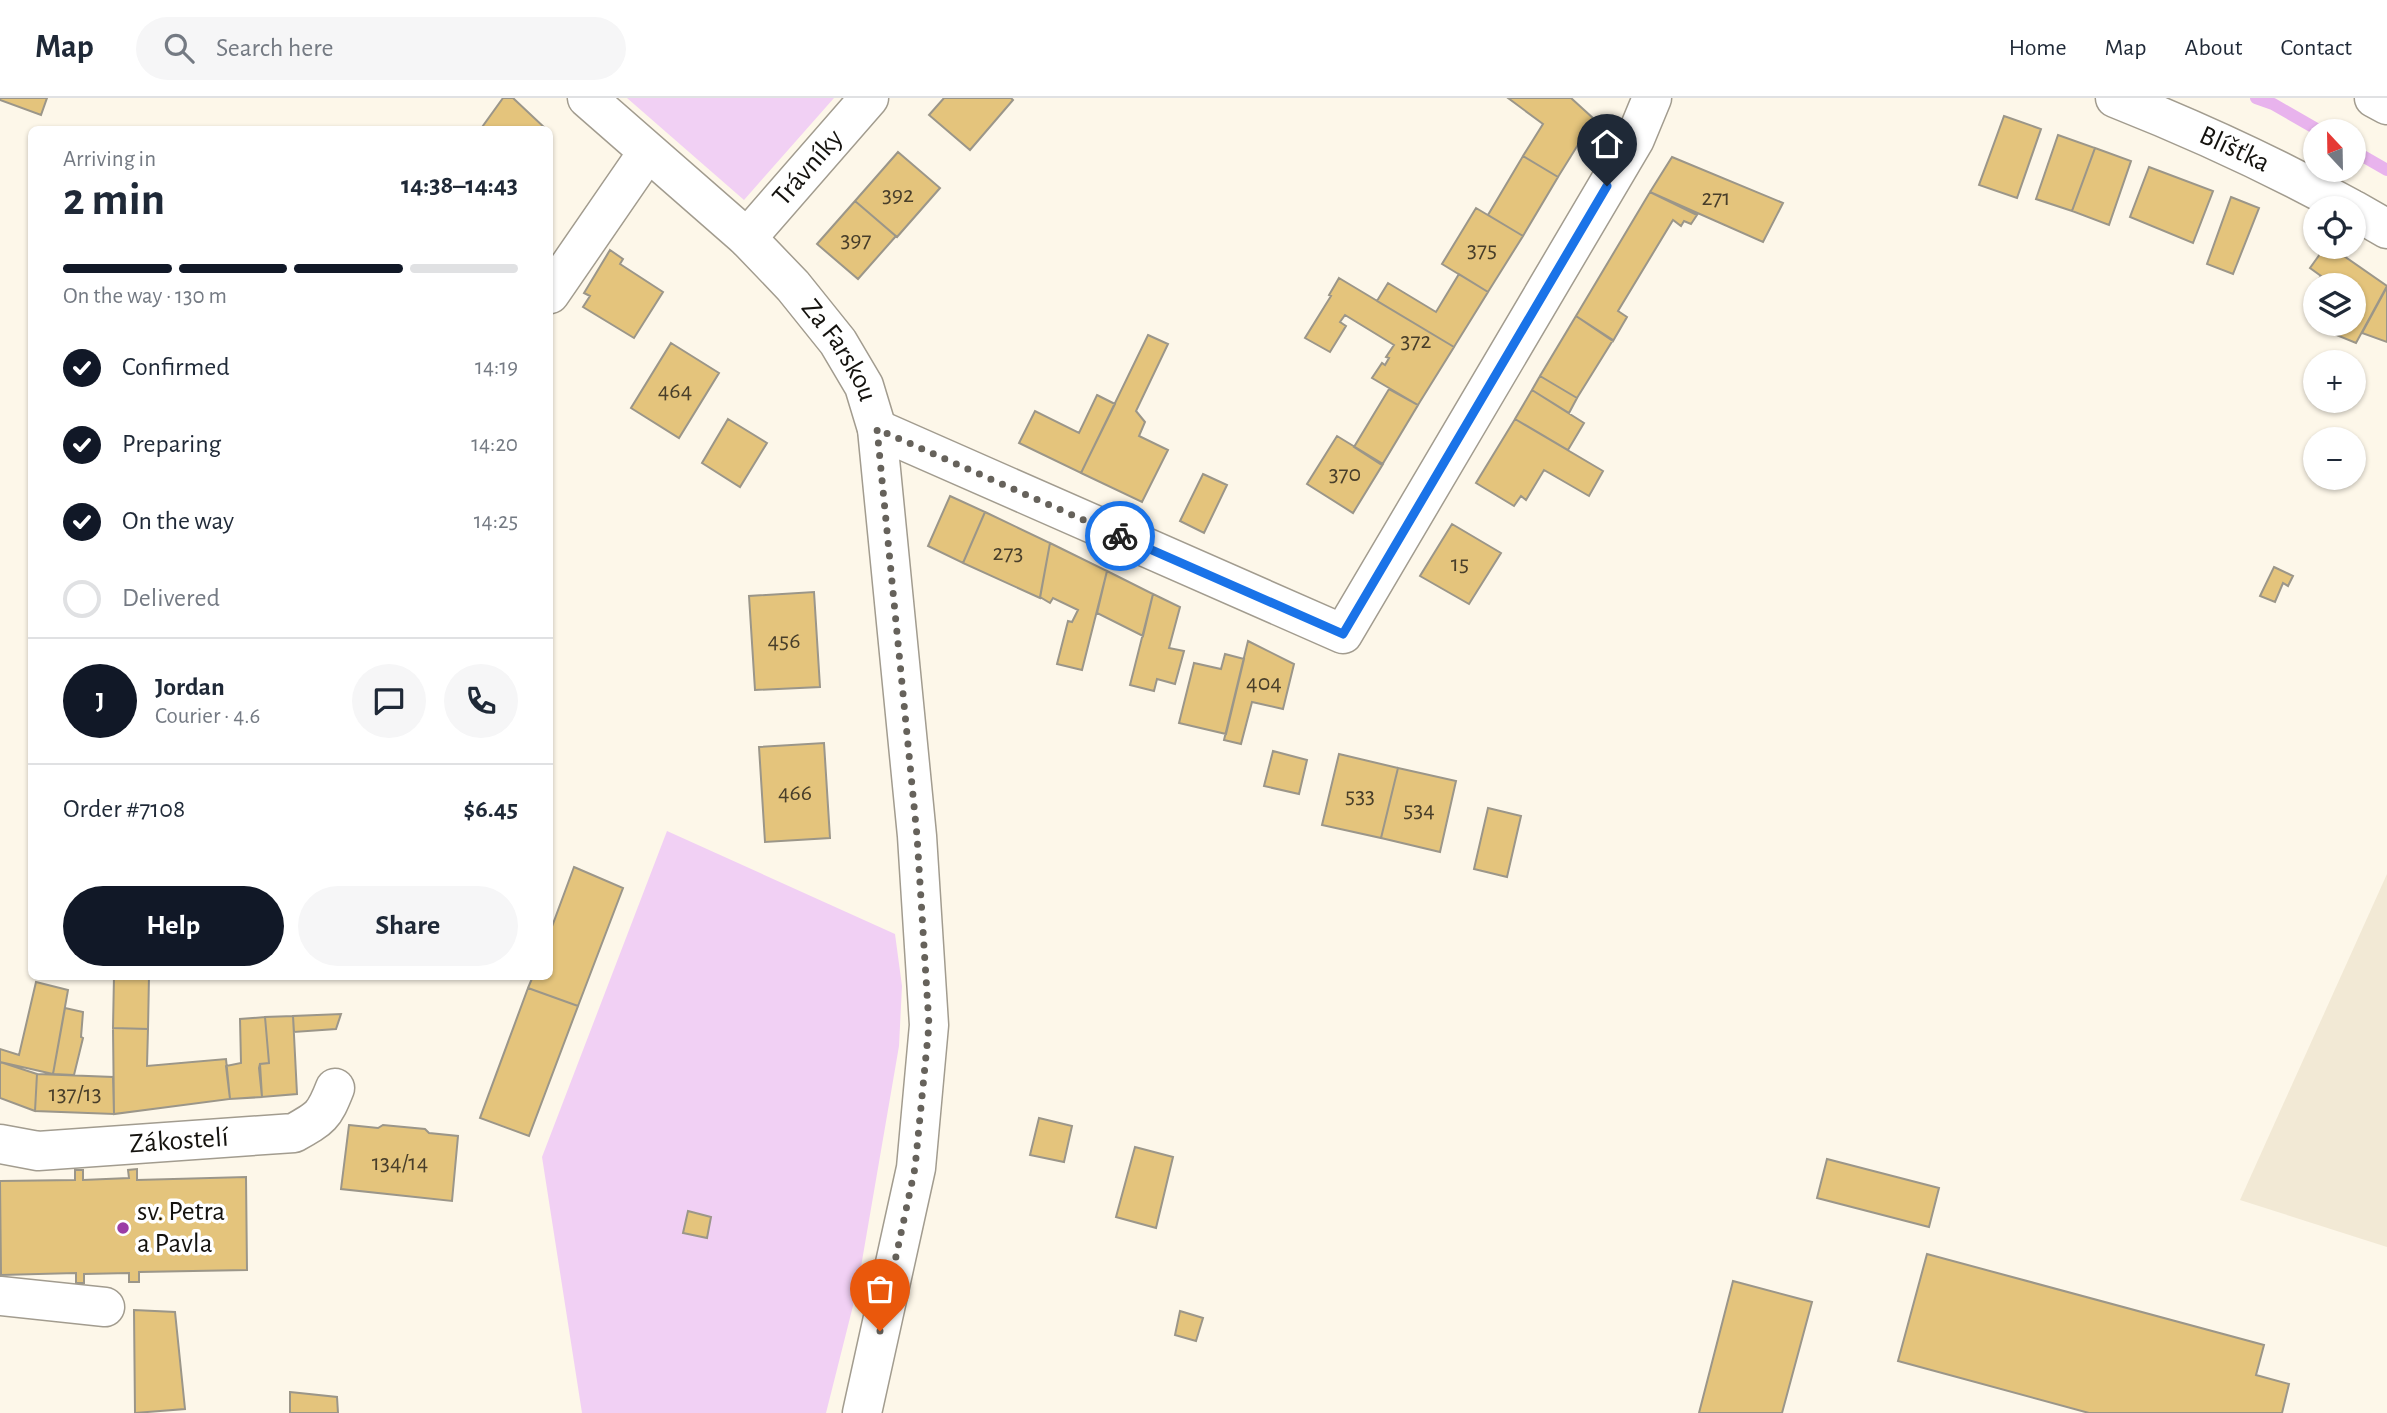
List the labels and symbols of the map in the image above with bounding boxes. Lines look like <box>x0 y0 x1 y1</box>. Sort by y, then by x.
pin <box>1577 114 1637 186</box>
north arrow <box>2303 119 2366 182</box>
street label: Blíšťka <box>2195 121 2274 178</box>
street label: Trávníky <box>768 124 849 211</box>
house number: 392 <box>882 183 914 207</box>
house number: 271 <box>1701 186 1731 210</box>
house number: 397 <box>840 228 872 252</box>
house number: 375 <box>1467 238 1497 262</box>
street label: Za Farskou <box>796 294 882 404</box>
house number: 372 <box>1401 329 1431 353</box>
house number: 464 <box>658 379 692 403</box>
house number: 370 <box>1329 462 1361 486</box>
courier <box>1085 501 1155 571</box>
house number: 273 <box>993 541 1023 565</box>
house number: 15 <box>1451 552 1469 576</box>
house number: 456 <box>768 629 800 653</box>
house number: 404 <box>1246 671 1282 695</box>
house number: 466 <box>778 781 812 805</box>
house number: 533 <box>1345 784 1375 808</box>
house number: 534 <box>1403 798 1435 822</box>
house number: 137/13 <box>48 1082 102 1106</box>
street label: Zákostelí <box>128 1124 230 1159</box>
house number: 134/14 <box>372 1151 428 1175</box>
place label: sv. Petra a Pavla <box>137 1198 225 1258</box>
marker: sv. Petra a Pavla <box>115 1220 131 1236</box>
pin <box>850 1259 910 1331</box>

